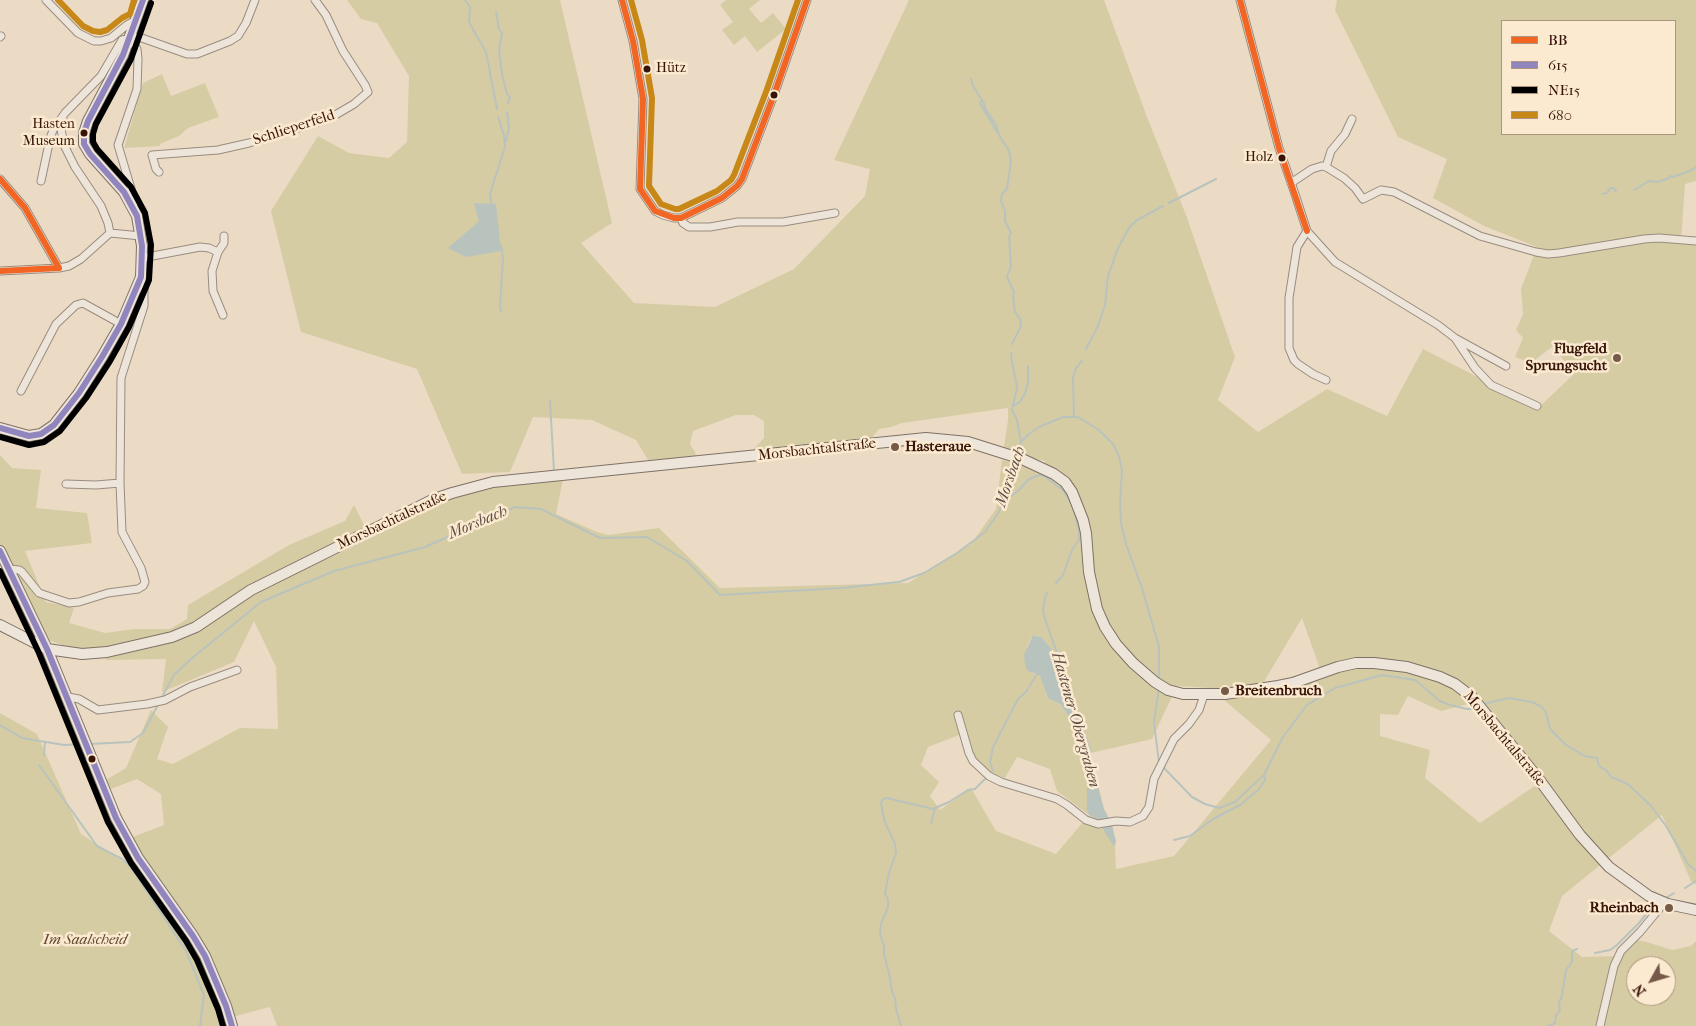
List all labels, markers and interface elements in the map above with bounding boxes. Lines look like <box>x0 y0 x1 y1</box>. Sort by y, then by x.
legend <box>1501 20 1676 135</box>
text: BB <box>1548 31 1567 49</box>
text: 615 <box>1548 56 1568 74</box>
place label: Hütz <box>656 61 686 77</box>
marker: Hütz <box>642 64 652 74</box>
text: NE15 <box>1548 81 1580 99</box>
unlabelled marker <box>769 90 779 100</box>
street label: Schlieperfeld <box>251 106 337 150</box>
text: 680 <box>1548 106 1572 124</box>
place label: Hasten Museum <box>23 117 75 150</box>
marker: Hasten Museum <box>79 128 89 138</box>
place label: Holz <box>1245 150 1273 166</box>
marker: Holz <box>1277 153 1287 163</box>
place label: Flugfeld Sprungsucht <box>1525 340 1607 375</box>
marker: Flugfeld Sprungsucht <box>1611 352 1623 364</box>
street label: Morsbachtalstraße <box>757 435 877 465</box>
place label: Hasteraue <box>905 438 971 456</box>
marker: Hasteraue <box>889 441 901 453</box>
water label: Morsbach <box>992 444 1030 510</box>
street label: Morsbachtalstraße <box>334 488 450 554</box>
water label: Morsbach <box>445 502 511 544</box>
water label: Hastener Obergraben <box>1046 650 1104 790</box>
place label: Breitenbruch <box>1235 682 1322 700</box>
marker: Breitenbruch <box>1219 685 1231 697</box>
street label: Morsbachtalstraße <box>1459 688 1549 790</box>
unlabelled marker <box>87 754 97 764</box>
place label: Rheinbach <box>1590 899 1659 917</box>
marker: Rheinbach <box>1663 902 1675 914</box>
park label: Im Saalscheid <box>43 931 127 949</box>
north arrow <box>1626 956 1676 1006</box>
text: N <box>1630 981 1650 1000</box>

